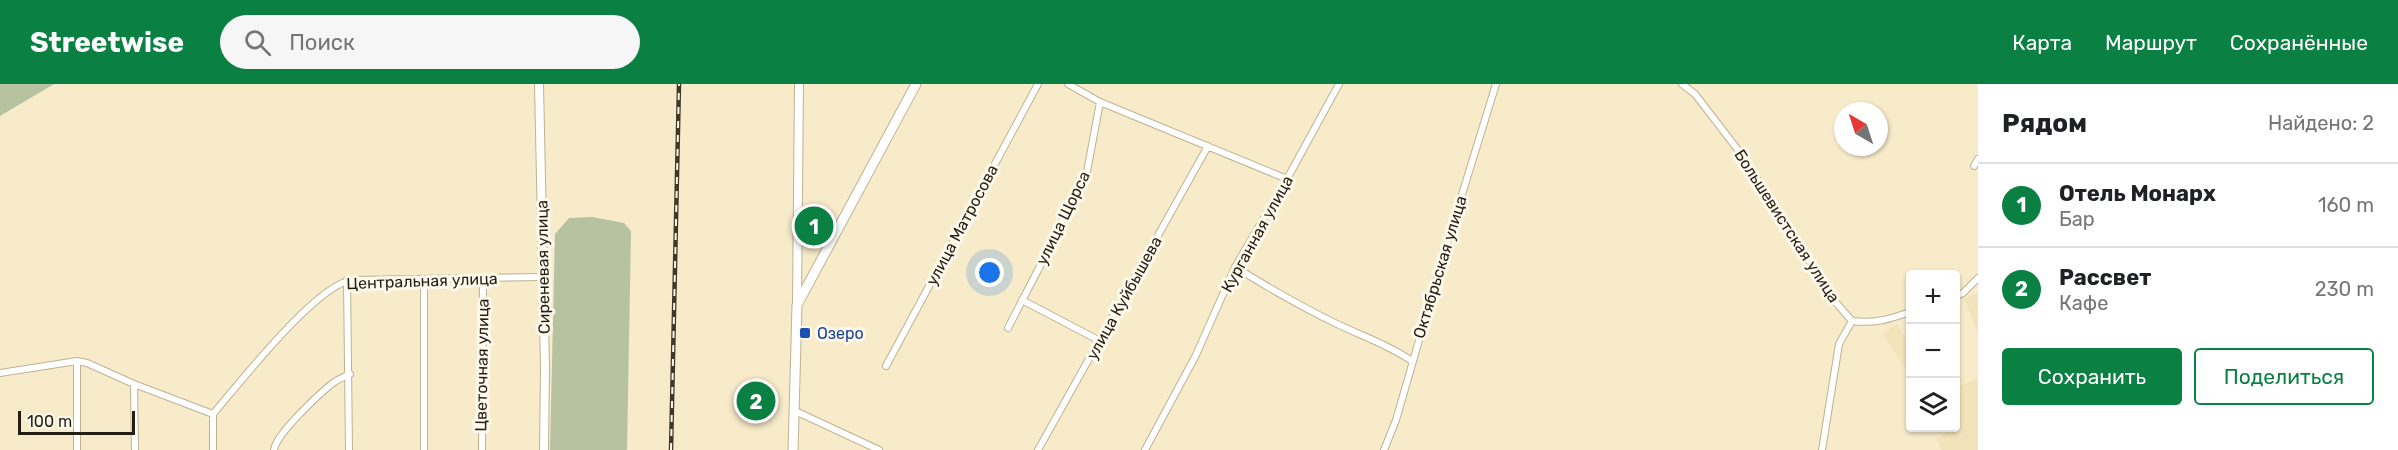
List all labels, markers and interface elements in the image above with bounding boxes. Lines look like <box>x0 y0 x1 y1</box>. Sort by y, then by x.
search box <box>220 15 640 69</box>
text: Streetwise <box>30 26 184 59</box>
icon: search <box>241 26 274 59</box>
text: Поиск <box>289 29 355 56</box>
text: Карта <box>2012 30 2072 55</box>
text: Маршрут <box>2105 30 2197 55</box>
text: Сохранённые <box>2230 30 2368 55</box>
north arrow <box>1834 102 1888 156</box>
text: Рядом <box>2002 108 2087 139</box>
text: Найдено: 2 <box>2268 111 2374 135</box>
street label: Большевистская улица <box>1730 146 1844 306</box>
street label: улица Матросова <box>922 161 1002 289</box>
street label: улица Щорса <box>1032 168 1094 268</box>
street label: Курганная улица <box>1217 172 1297 296</box>
text: Отель Монарх <box>2059 180 2216 207</box>
street label: Октябрьская улица <box>1409 193 1471 341</box>
text: 1 <box>2017 193 2026 217</box>
text: 160 m <box>2318 193 2374 217</box>
street label: Сиреневая улица <box>532 200 554 334</box>
pin: 1 <box>794 204 834 248</box>
text: Бар <box>2059 207 2095 231</box>
street label: улица Куйбышева <box>1082 233 1166 363</box>
your location <box>975 258 1004 287</box>
text: Рассвет <box>2059 264 2151 291</box>
street label: Центральная улица <box>346 269 498 293</box>
map controls <box>1906 270 1960 432</box>
button: + <box>1906 270 1960 324</box>
text: 2 <box>2015 277 2028 301</box>
text: 230 m <box>2315 277 2374 301</box>
text: Кафе <box>2059 291 2108 315</box>
street label: Цветочная улица <box>471 298 493 432</box>
place label: Озеро <box>817 324 864 343</box>
button: − <box>1906 324 1960 378</box>
marker: Озеро <box>798 326 812 340</box>
button: Сохранить <box>2002 348 2182 405</box>
button: Поделиться <box>2194 348 2374 405</box>
pin: 2 <box>736 378 776 424</box>
button: layers <box>1906 378 1960 432</box>
scale bar <box>18 408 135 436</box>
text: 100 m <box>27 412 72 431</box>

